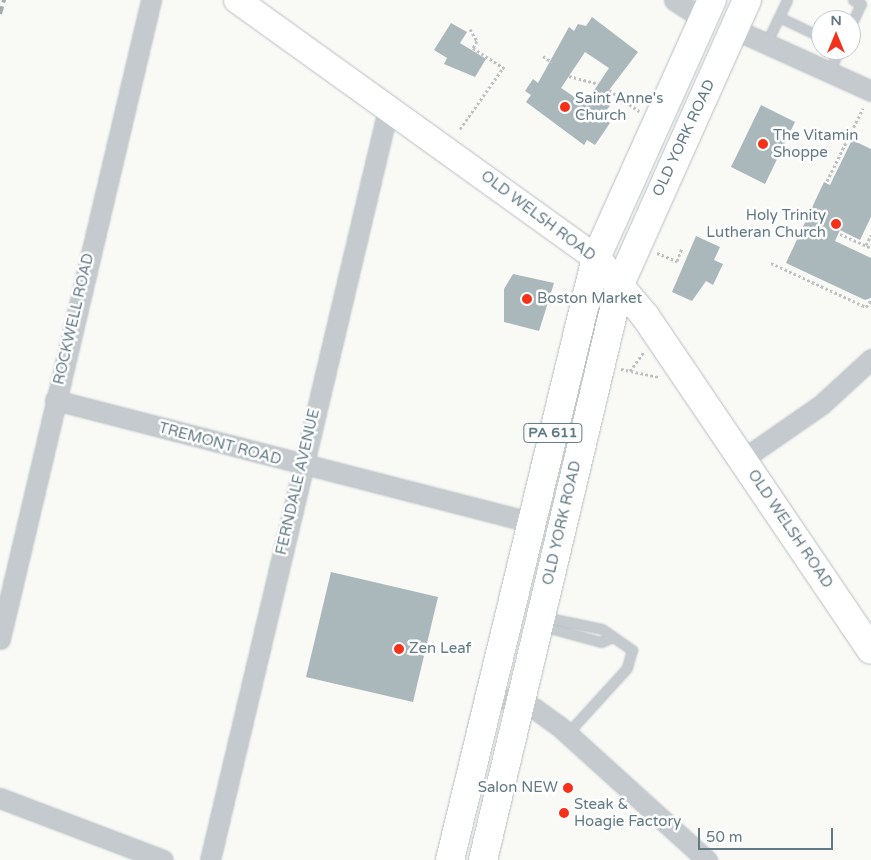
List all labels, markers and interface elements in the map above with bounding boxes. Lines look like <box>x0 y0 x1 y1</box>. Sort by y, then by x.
north arrow <box>811 10 861 60</box>
text: N <box>830 12 842 29</box>
street label: OLD YORK ROAD <box>649 77 719 199</box>
place label: Saint Anne's Church <box>575 89 663 124</box>
marker: Saint Anne's Church <box>559 101 571 113</box>
place label: The Vitamin Shoppe <box>773 126 858 161</box>
marker: The Vitamin Shoppe <box>757 138 769 150</box>
street label: OLD WELSH ROAD <box>477 167 599 265</box>
place label: Holy Trinity Lutheran Church <box>706 206 826 241</box>
marker: Holy Trinity Lutheran Church <box>830 218 842 230</box>
street label: ROCKWELL ROAD <box>50 252 98 386</box>
place label: Boston Market <box>537 290 642 308</box>
marker: Boston Market <box>521 293 533 305</box>
street label: FERNDALE AVENUE <box>272 407 324 557</box>
street label: TREMONT ROAD <box>157 419 283 469</box>
road number: PA 611 <box>523 422 583 444</box>
street label: OLD YORK ROAD <box>539 459 585 587</box>
street label: OLD WELSH ROAD <box>744 466 836 592</box>
place label: Zen Leaf <box>409 640 471 658</box>
marker: Zen Leaf <box>393 643 405 655</box>
place label: Salon NEW <box>478 779 558 797</box>
marker: Salon NEW <box>562 782 574 794</box>
place label: Steak & Hoagie Factory <box>574 795 681 830</box>
marker: Steak & Hoagie Factory <box>558 807 570 819</box>
scale bar <box>701 818 836 850</box>
text: 50 m <box>706 828 743 846</box>

